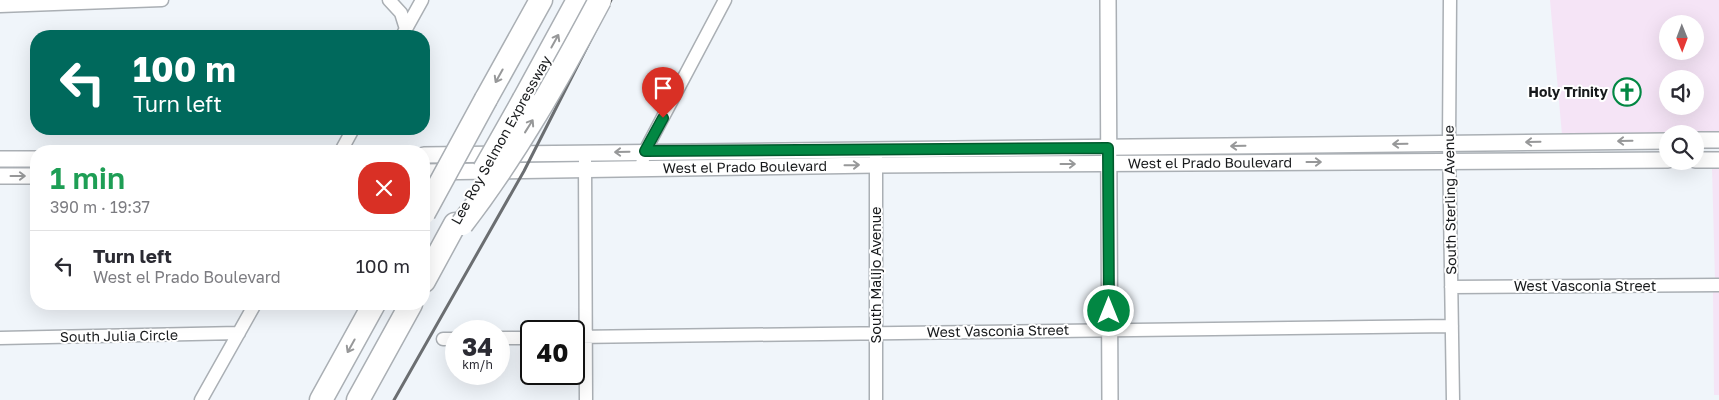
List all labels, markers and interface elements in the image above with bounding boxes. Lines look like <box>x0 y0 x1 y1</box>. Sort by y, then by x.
north arrow <box>1659 15 1704 60</box>
map controls <box>1659 15 1704 170</box>
one-way arrow <box>551 34 561 48</box>
text: 100 m <box>133 48 236 90</box>
icon: left <box>50 50 115 115</box>
street label: Lee Roy Selmon Expressway <box>447 52 554 227</box>
pin <box>642 67 684 118</box>
one-way arrow <box>494 69 504 84</box>
button: sound <box>1659 70 1704 115</box>
icon: arrive <box>649 74 677 102</box>
church icon: Holy Trinity <box>1612 77 1642 107</box>
place label: Holy Trinity <box>1528 83 1609 100</box>
text: Turn left <box>133 90 222 117</box>
one-way arrow <box>525 119 535 133</box>
street label: South Sterling Avenue <box>1440 125 1459 275</box>
button: search <box>1659 125 1704 170</box>
one-way arrow <box>1617 136 1634 146</box>
one-way arrow <box>1526 137 1542 147</box>
one-way arrow <box>1393 139 1409 149</box>
one-way arrow <box>1230 141 1246 151</box>
one-way arrow <box>614 147 630 157</box>
street label: West el Prado Boulevard <box>1128 153 1292 171</box>
street label: West el Prado Boulevard <box>663 157 827 176</box>
one-way arrow <box>1306 157 1322 167</box>
one-way arrow <box>1060 159 1076 169</box>
text: 1 min <box>50 160 125 196</box>
one-way arrow <box>844 160 860 170</box>
button: close <box>358 162 410 214</box>
one-way arrow <box>10 171 26 181</box>
text: 390 m · 19:37 <box>50 197 150 217</box>
street label: South Malijo Avenue <box>867 207 884 343</box>
text: Turn left <box>93 244 172 267</box>
icon: left <box>50 252 78 280</box>
text: 100 m <box>356 254 410 277</box>
text: West el Prado Boulevard <box>93 267 281 287</box>
street label: West Vasconia Street <box>1514 277 1656 294</box>
position arrow <box>1082 284 1134 336</box>
speed limit sign: 40 <box>520 320 585 385</box>
street label: West Vasconia Street <box>927 321 1069 340</box>
street label: South Julia Circle <box>60 326 178 345</box>
text: 34 <box>462 331 493 362</box>
one-way arrow <box>345 339 355 353</box>
text: km/h <box>462 357 493 372</box>

